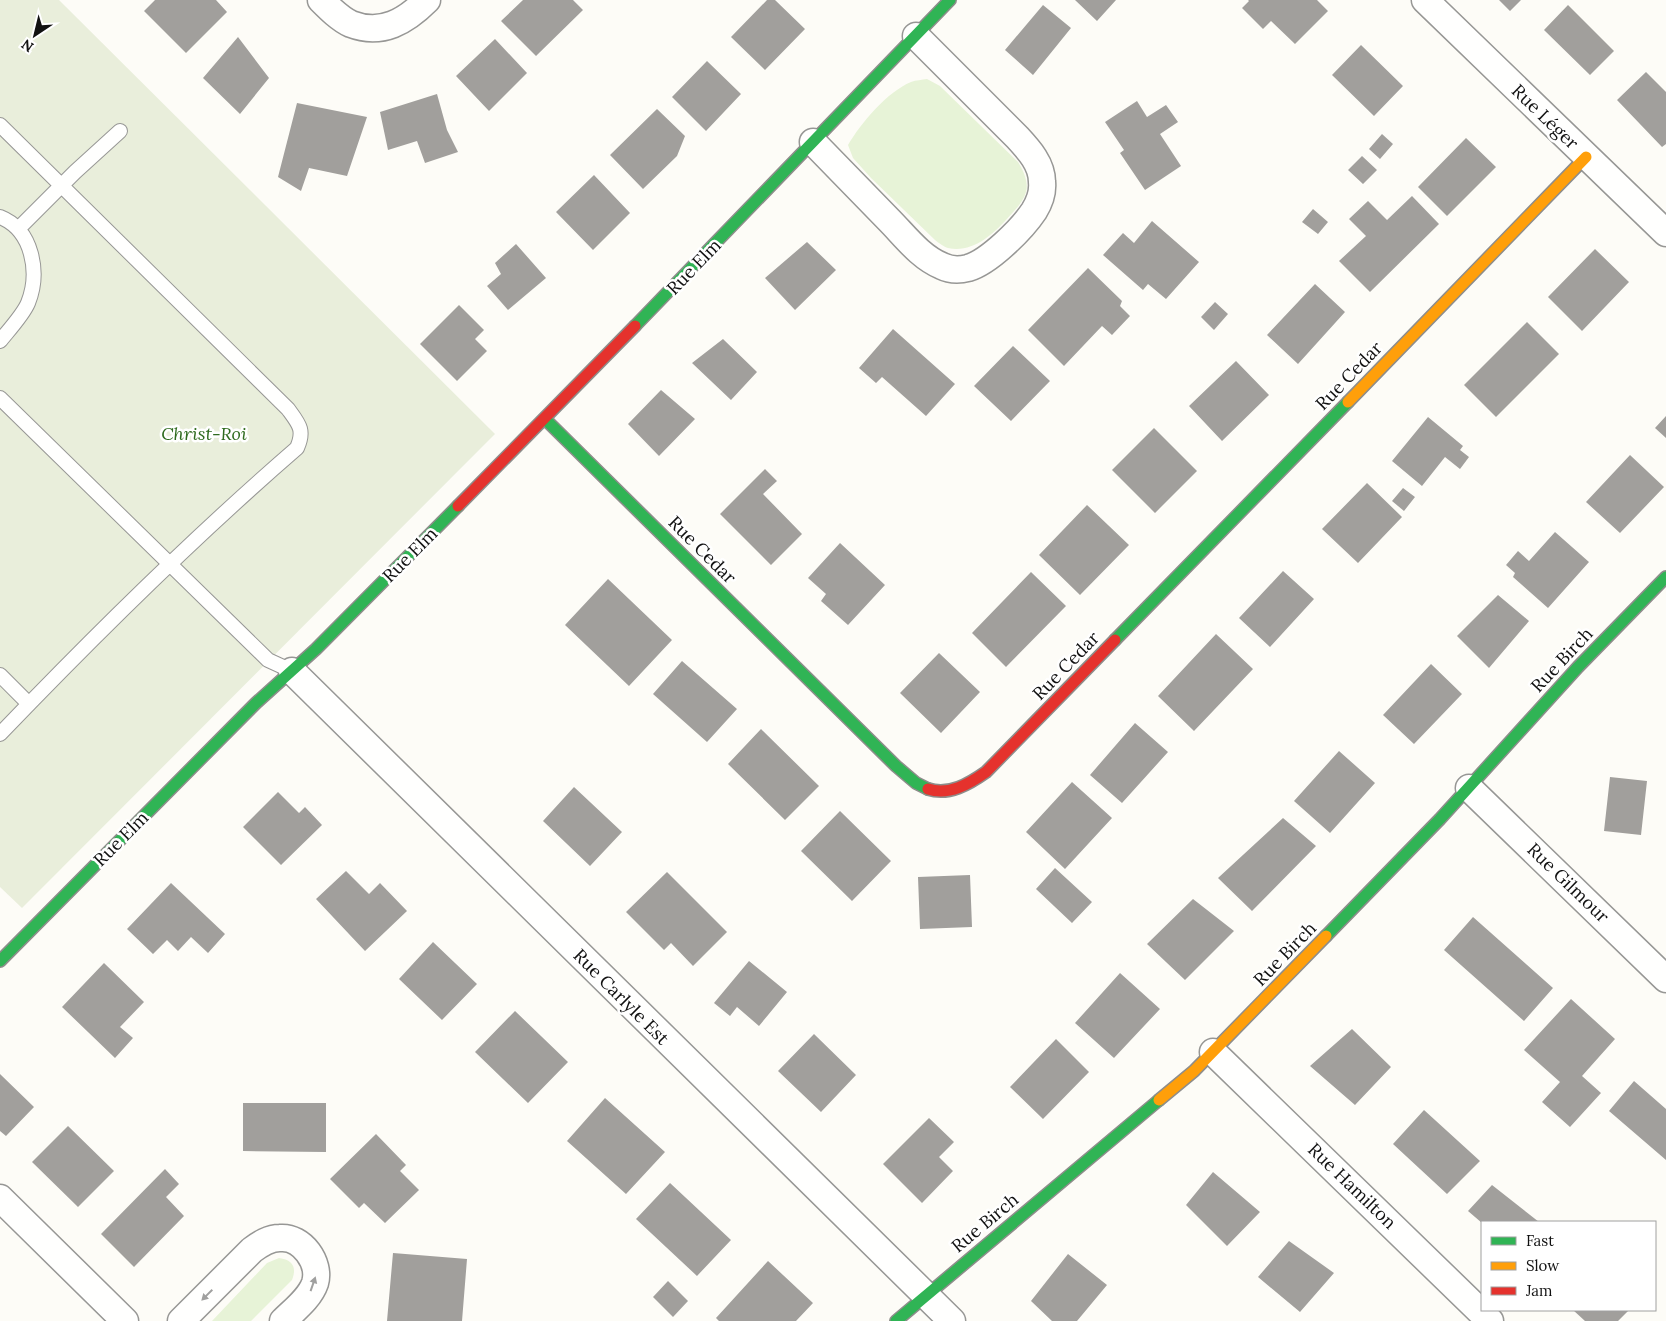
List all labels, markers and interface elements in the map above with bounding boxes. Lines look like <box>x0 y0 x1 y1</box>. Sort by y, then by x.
north arrow <box>10 10 60 60</box>
text: N <box>18 35 37 56</box>
street label: Rue Léger <box>1507 79 1584 154</box>
street label: Rue Elm <box>661 234 726 299</box>
street label: Rue Cedar <box>1310 336 1387 415</box>
park label: Christ-Roi <box>161 422 247 445</box>
street label: Rue Cedar <box>664 511 741 589</box>
street label: Rue Elm <box>377 522 442 587</box>
street label: Rue Birch <box>1526 622 1598 697</box>
street label: Rue Cedar <box>1027 626 1104 705</box>
street label: Rue Elm <box>88 806 153 871</box>
street label: Rue Gilmour <box>1522 838 1614 928</box>
street label: Rue Birch <box>1248 916 1321 991</box>
street label: Rue Carlyle Est <box>569 944 674 1049</box>
street label: Rue Hamilton <box>1303 1138 1401 1234</box>
street label: Rue Birch <box>946 1188 1023 1257</box>
legend <box>1481 1221 1656 1311</box>
text: Fast <box>1526 1231 1554 1250</box>
text: Slow <box>1526 1256 1559 1275</box>
one-way arrow <box>309 1276 317 1291</box>
text: Jam <box>1525 1281 1553 1300</box>
one-way arrow <box>201 1289 213 1301</box>

